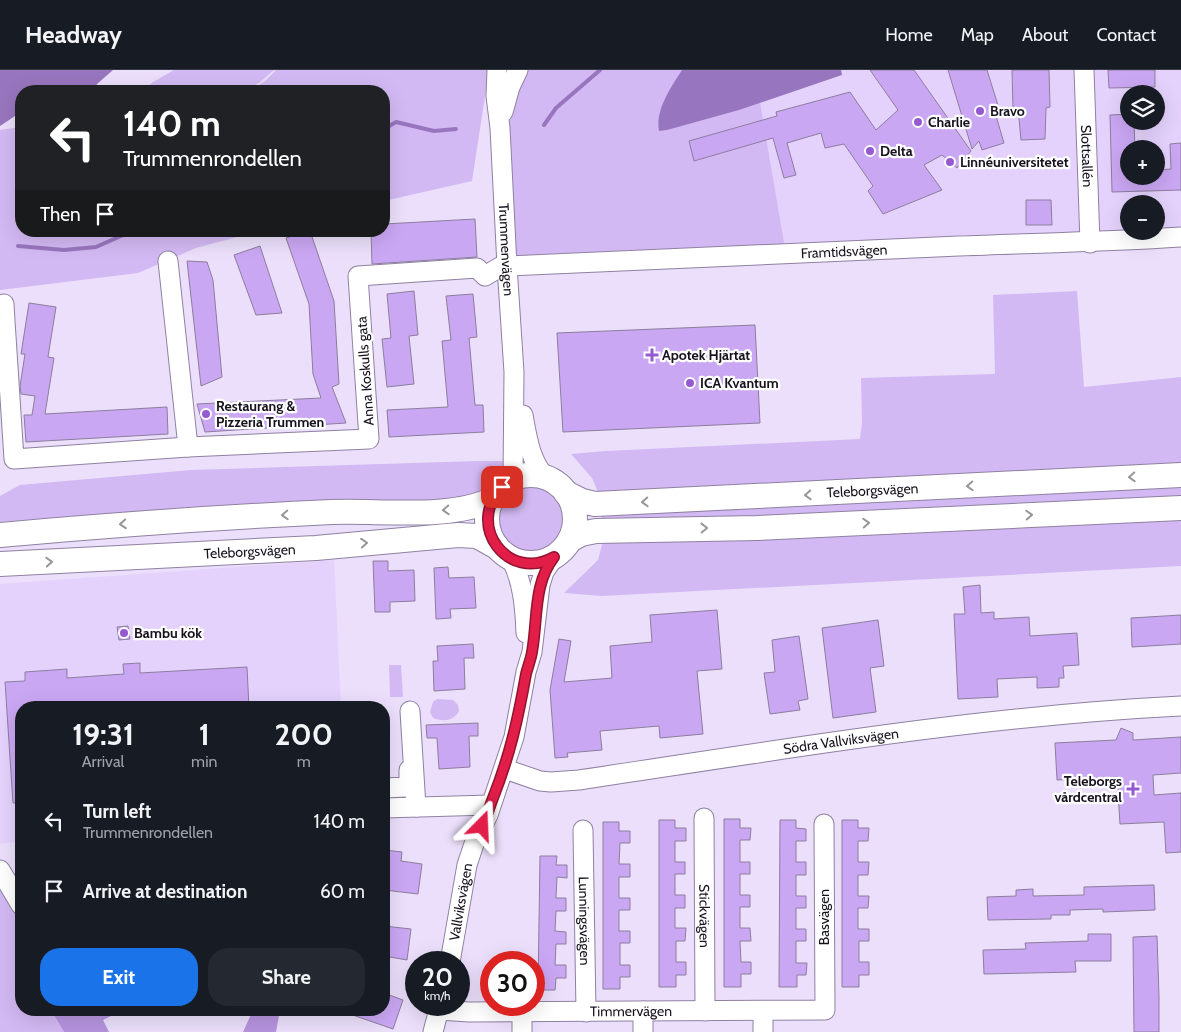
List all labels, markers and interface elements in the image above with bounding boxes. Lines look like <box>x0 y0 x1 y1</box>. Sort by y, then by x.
text: Headway <box>25 20 122 49</box>
text: Home <box>885 24 933 46</box>
text: Map <box>961 24 994 46</box>
text: About <box>1022 24 1068 46</box>
text: Contact <box>1096 24 1156 46</box>
map controls <box>1120 85 1165 240</box>
button: layers <box>1120 85 1165 130</box>
text: 140 m <box>123 102 221 145</box>
place label: Bravo <box>990 102 1025 120</box>
icon: left <box>40 105 105 170</box>
marker: Bravo <box>974 105 986 117</box>
place label: Charlie <box>928 113 970 131</box>
marker: Charlie <box>912 116 924 128</box>
street label: Slottsallén <box>1077 124 1097 188</box>
button: + <box>1120 140 1165 185</box>
place label: Delta <box>880 142 913 160</box>
text: Trummenrondellen <box>123 145 302 172</box>
marker: Delta <box>864 145 876 157</box>
place label: Linnéuniversitetet <box>960 153 1069 171</box>
marker: Linnéuniversitetet <box>944 156 956 168</box>
button: − <box>1120 195 1165 240</box>
icon: arrive <box>91 200 119 228</box>
text: Then <box>40 203 81 226</box>
street label: Trummenvägen <box>495 203 518 297</box>
street label: Framtidsvägen <box>800 240 888 262</box>
street label: Anna Koskulls gata <box>352 316 378 426</box>
place label: Apotek Hjärtat <box>662 346 750 364</box>
marker: Apotek Hjärtat <box>646 349 658 361</box>
place label: ICA Kvantum <box>700 374 779 392</box>
marker: ICA Kvantum <box>684 377 696 389</box>
place label: Restaurang & Pizzeria Trummen <box>216 397 324 431</box>
marker: Restaurang & Pizzeria Trummen <box>200 408 212 420</box>
pin <box>481 466 523 508</box>
one-way arrow <box>1128 472 1136 483</box>
icon: arrive <box>488 473 516 501</box>
street label: Teleborgsvägen <box>826 479 919 502</box>
one-way arrow <box>966 481 974 491</box>
one-way arrow <box>804 489 812 500</box>
one-way arrow <box>641 496 649 507</box>
one-way arrow <box>442 505 450 516</box>
one-way arrow <box>281 509 289 520</box>
one-way arrow <box>1025 510 1033 521</box>
one-way arrow <box>863 517 871 528</box>
one-way arrow <box>119 519 127 530</box>
one-way arrow <box>700 523 708 534</box>
one-way arrow <box>360 538 368 549</box>
street label: Teleborgsvägen <box>203 540 296 563</box>
one-way arrow <box>45 556 53 567</box>
place label: Bambu kök <box>134 624 202 642</box>
marker: Bambu kök <box>118 627 130 639</box>
text: 19:31 <box>72 716 134 753</box>
text: 1 <box>199 716 210 753</box>
text: 200 <box>275 716 333 753</box>
street label: Södra Vallviksvägen <box>782 724 900 758</box>
text: Arrival <box>82 752 124 771</box>
text: min <box>191 752 217 771</box>
text: m <box>297 752 311 771</box>
place label: Teleborgs vårdcentral <box>1054 772 1122 806</box>
marker: Teleborgs vårdcentral <box>1126 782 1140 796</box>
position arrow <box>455 799 507 851</box>
text: Turn left <box>83 800 151 823</box>
icon: left <box>40 807 68 835</box>
text: 140 m <box>314 810 365 833</box>
text: Trummenrondellen <box>83 823 213 842</box>
street label: Vallviksvägen <box>445 861 476 942</box>
street label: Lunningsvägen <box>575 876 594 966</box>
icon: arrive <box>40 877 68 905</box>
text: Arrive at destination <box>83 880 247 903</box>
text: 60 m <box>320 880 365 903</box>
street label: Stickvägen <box>695 884 714 948</box>
street label: Basvägen <box>815 889 833 945</box>
button: Exit <box>40 948 198 1006</box>
button: Share <box>208 948 365 1006</box>
speed limit sign: 30 <box>480 951 545 1016</box>
text: 20 <box>422 962 453 992</box>
text: km/h <box>424 988 451 1003</box>
street label: Timmervägen <box>590 1002 672 1020</box>

